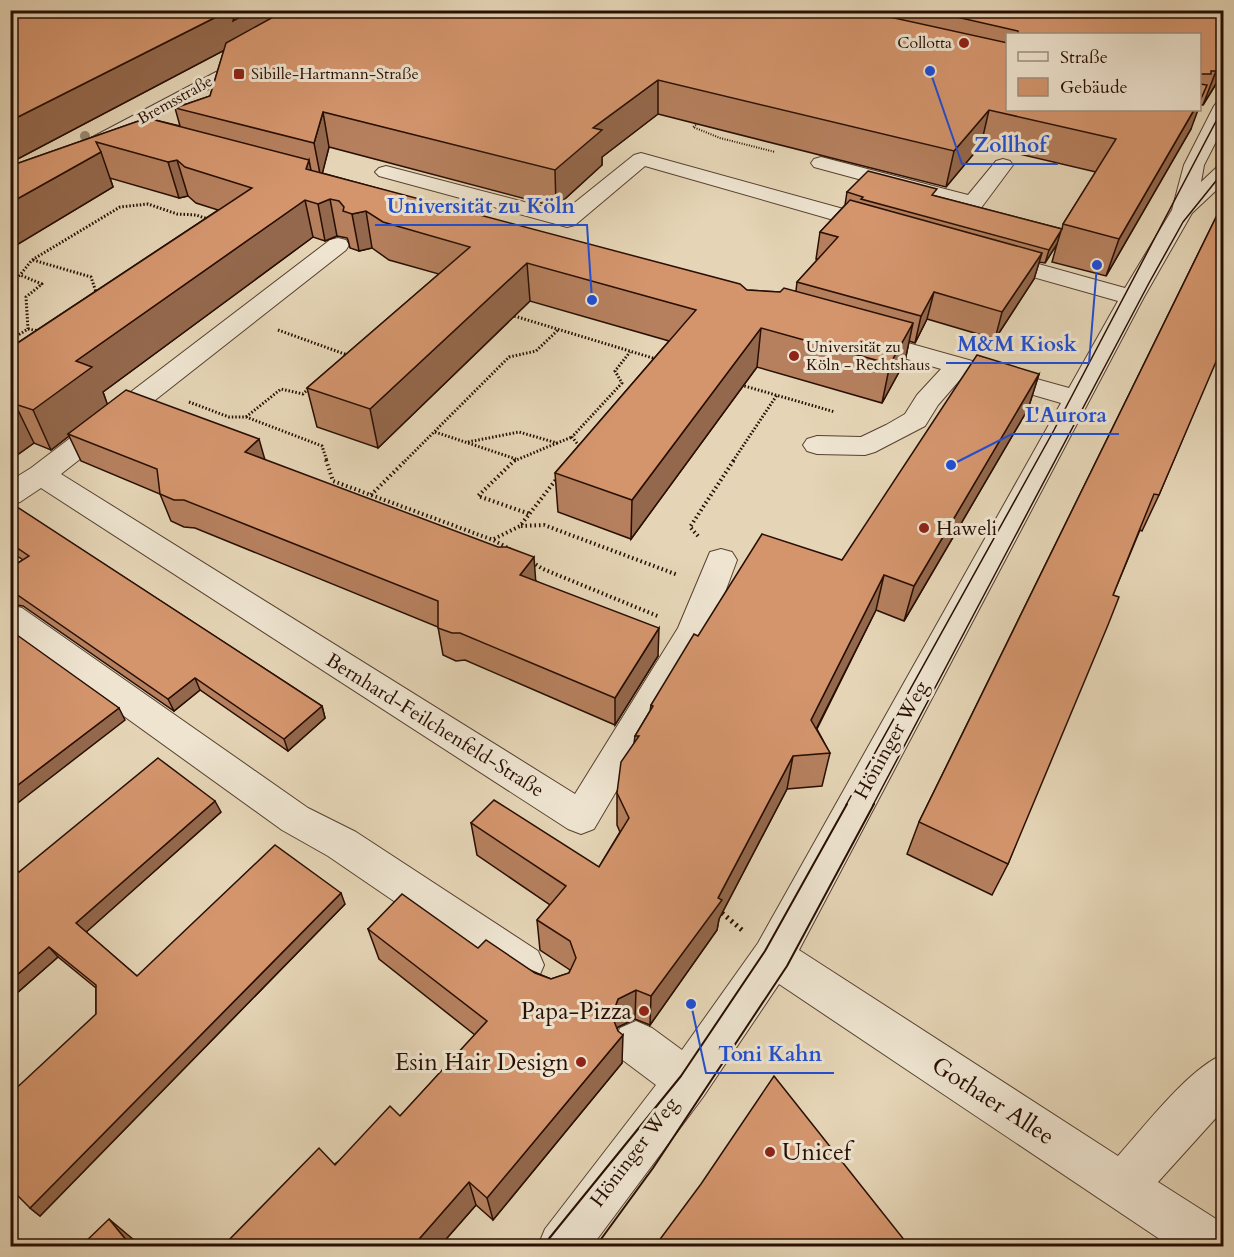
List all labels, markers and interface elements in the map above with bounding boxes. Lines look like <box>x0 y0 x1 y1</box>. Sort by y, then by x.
place label: Collotta <box>897 32 952 54</box>
legend <box>1006 33 1201 111</box>
marker: Collotta <box>957 36 971 50</box>
text: Straße <box>1060 45 1108 70</box>
place label: Sibille-Hartmann-Straße <box>251 63 419 85</box>
marker: Sibille-Hartmann-Straße <box>232 67 246 81</box>
street label: Bremsstraße <box>133 70 217 130</box>
text: Gebäude <box>1060 75 1128 100</box>
callout: Zollhof <box>962 125 1058 164</box>
text: Zollhof <box>974 131 1050 160</box>
callout: Universität zu Köln <box>375 186 587 225</box>
text: Universität zu Köln <box>387 192 576 221</box>
callout: M&M Kiosk <box>946 324 1089 363</box>
text: M&M Kiosk <box>957 330 1077 359</box>
place label: Universität zu Köln - Rechtshaus <box>806 336 930 376</box>
marker: Universität zu Köln - Rechtshaus <box>787 349 801 363</box>
callout: L'Aurora <box>1012 395 1119 434</box>
text: L'Aurora <box>1025 401 1108 430</box>
place label: Haweli <box>936 515 998 542</box>
marker: Haweli <box>917 521 931 535</box>
street label: Bernhard-Feilchenfeld-Straße <box>321 647 549 803</box>
street label: Höninger Weg <box>847 675 935 804</box>
place label: Papa-Pizza <box>521 995 633 1028</box>
marker: Papa-Pizza <box>637 1004 651 1018</box>
callout: Toni Kahn <box>706 1034 834 1073</box>
text: Toni Kahn <box>718 1040 822 1069</box>
place label: Esin Hair Design <box>395 1046 569 1079</box>
street label: Gothaer Allee <box>925 1049 1061 1153</box>
marker: Esin Hair Design <box>574 1055 588 1069</box>
street label: Höninger Weg <box>584 1091 685 1213</box>
place label: Unicef <box>782 1136 855 1169</box>
marker: Unicef <box>763 1145 777 1159</box>

